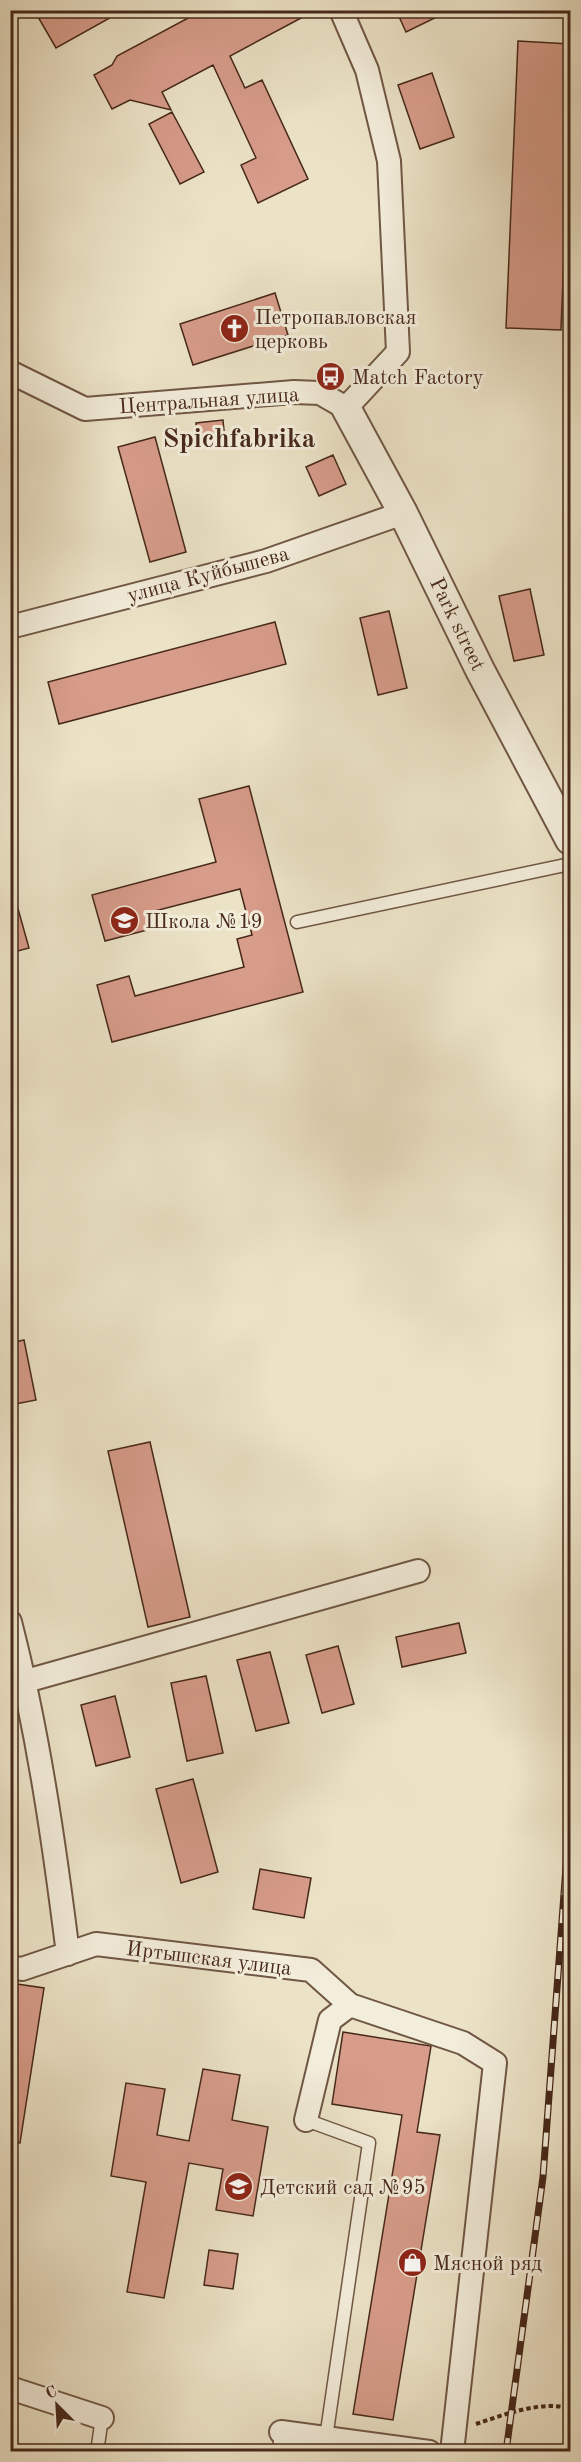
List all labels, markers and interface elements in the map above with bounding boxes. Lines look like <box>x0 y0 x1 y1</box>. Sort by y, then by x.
place label: Петропавловская церковь <box>255 308 417 353</box>
church icon: Петропавловская церковь <box>218 313 250 345</box>
bus stop icon: Match Factory <box>315 361 347 393</box>
place label: Match Factory <box>352 368 484 389</box>
street label: Центральная улица <box>118 385 300 418</box>
district label: Spichfabrika <box>162 426 316 453</box>
street label: улица Куйбышева <box>125 544 292 607</box>
street label: Park street <box>425 575 488 675</box>
school or university icon: Школа №19 <box>108 905 140 937</box>
place label: Школа №19 <box>145 912 263 933</box>
street label: Иртышская улица <box>125 1939 293 1980</box>
school or university icon: Детский сад №95 <box>223 2171 255 2203</box>
place label: Детский сад №95 <box>260 2178 426 2199</box>
shop icon: Мясной ряд <box>396 2247 428 2279</box>
place label: Мясной ряд <box>433 2254 543 2275</box>
north arrow <box>27 2375 87 2435</box>
text: С <box>44 2384 60 2403</box>

